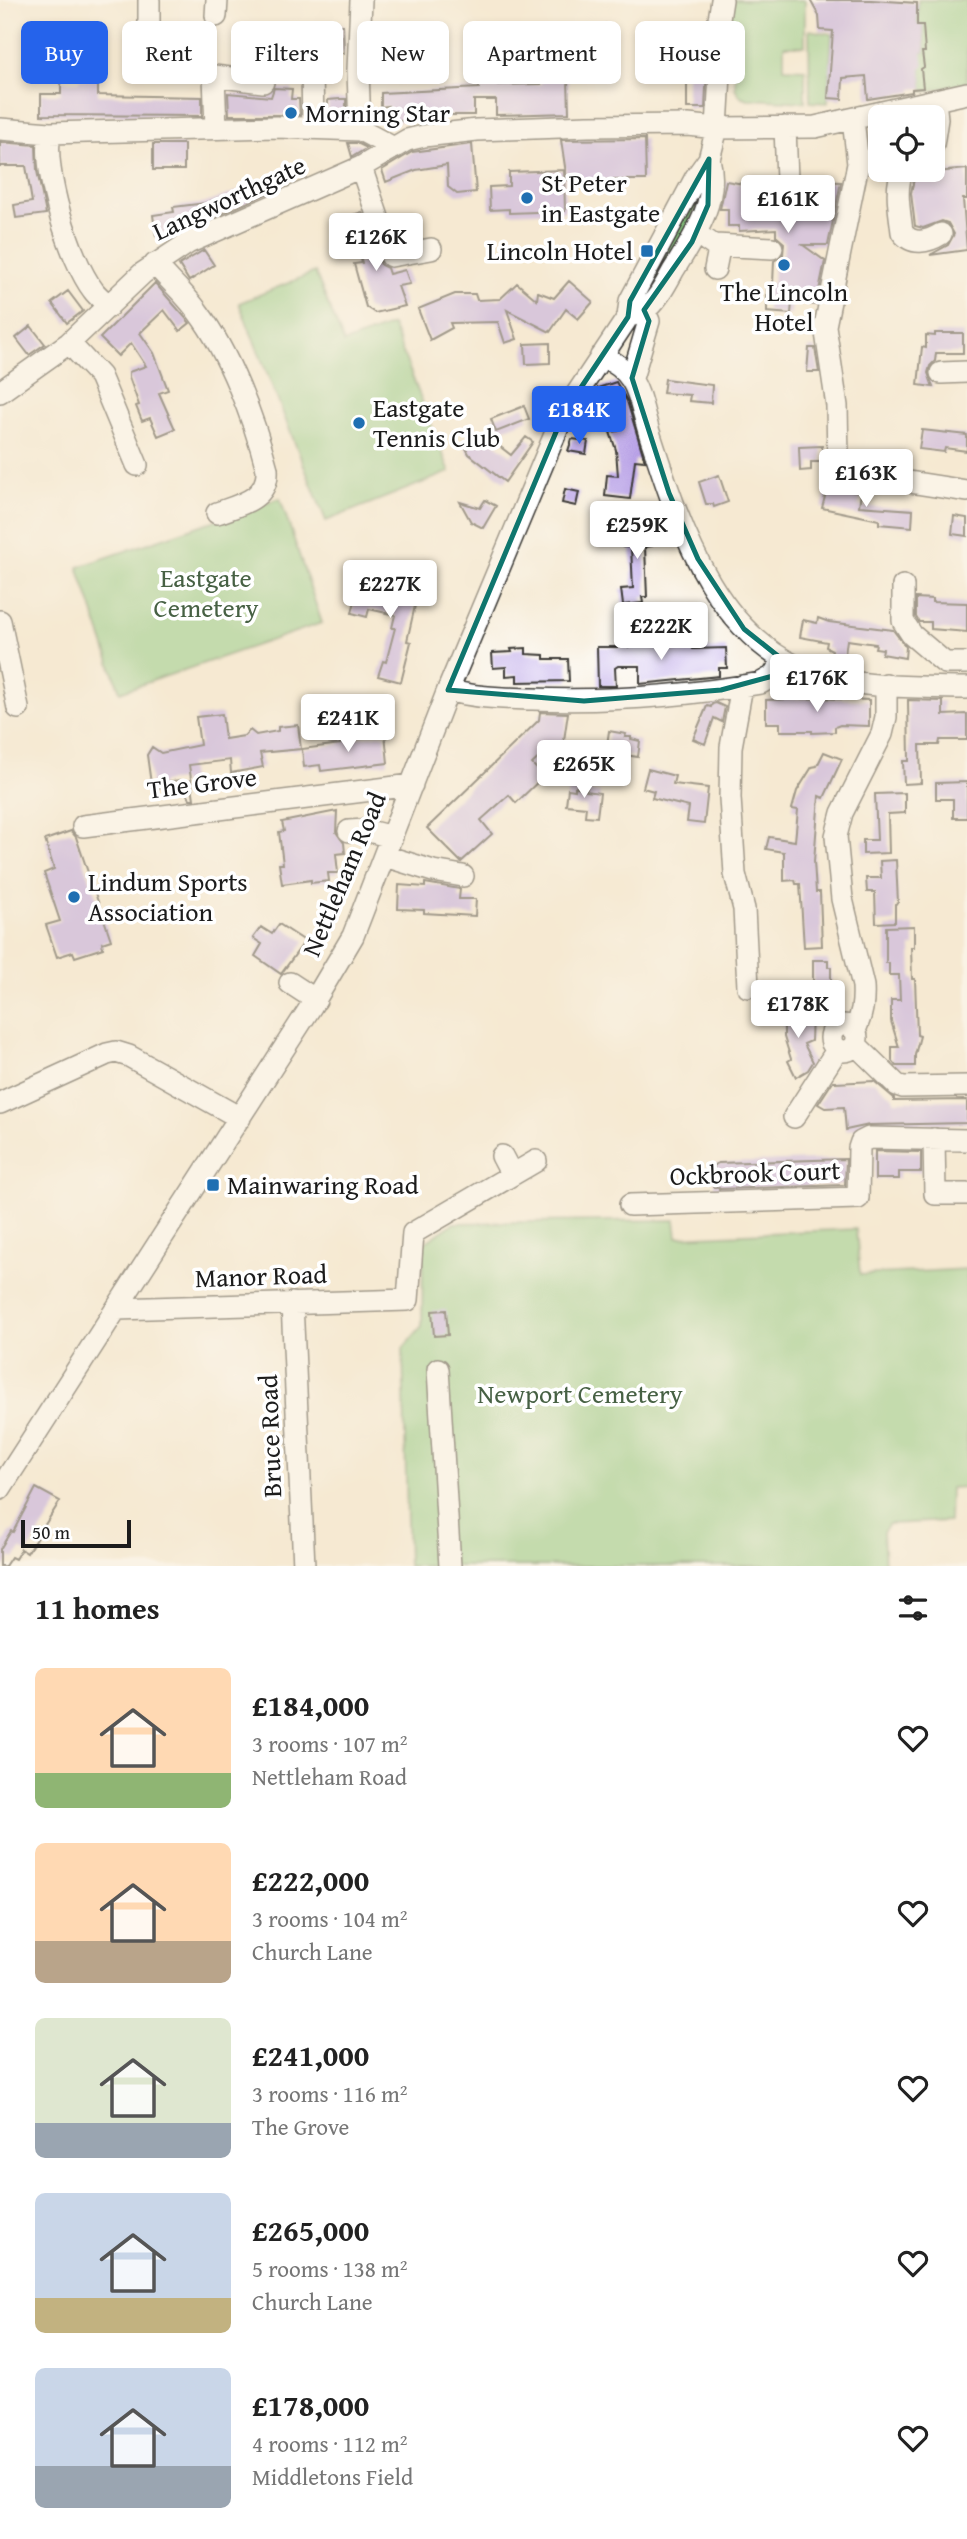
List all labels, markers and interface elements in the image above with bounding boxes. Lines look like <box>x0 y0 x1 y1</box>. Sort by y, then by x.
chip: Buy <box>21 21 108 84</box>
chip: Rent <box>122 21 217 84</box>
chip: Filters <box>231 21 343 84</box>
chip: New <box>357 21 449 84</box>
chip: Apartment <box>463 21 621 84</box>
chip: House <box>635 21 745 84</box>
place label: Morning Star <box>305 93 451 132</box>
marker: Morning Star <box>283 105 299 121</box>
map controls <box>868 105 945 182</box>
button: locate <box>868 105 945 182</box>
street label: Langworthgate <box>146 145 312 250</box>
place label: St Peter in Eastgate <box>541 163 660 232</box>
pin: £161K <box>739 176 837 235</box>
text: £161K <box>757 181 819 214</box>
marker: St Peter in Eastgate <box>519 190 535 206</box>
pin: £126K <box>327 214 425 273</box>
text: £126K <box>345 219 407 252</box>
place label: Lincoln Hotel <box>487 231 633 270</box>
marker: Lincoln Hotel <box>639 243 655 259</box>
marker: The Lincoln Hotel <box>776 257 792 273</box>
place label: The Lincoln Hotel <box>720 272 849 341</box>
pin: £184K <box>530 386 628 446</box>
place label: Eastgate Tennis Club <box>373 388 500 457</box>
text: £184K <box>548 392 610 425</box>
marker: Eastgate Tennis Club <box>351 415 367 431</box>
pin: £163K <box>817 449 915 509</box>
text: £163K <box>835 455 897 488</box>
pin: £259K <box>588 502 686 561</box>
text: £259K <box>606 507 668 540</box>
park label: Eastgate Cemetery <box>154 558 258 627</box>
pin: £227K <box>341 560 439 620</box>
text: £227K <box>359 566 421 599</box>
pin: £222K <box>612 602 710 662</box>
text: £222K <box>630 608 692 641</box>
pin: £176K <box>768 654 866 714</box>
text: £176K <box>786 660 848 693</box>
pin: £241K <box>299 694 397 754</box>
text: £241K <box>317 700 379 733</box>
pin: £265K <box>535 740 633 800</box>
text: £265K <box>553 746 615 779</box>
street label: The Grove <box>145 756 259 809</box>
street label: Nettleham Road <box>291 785 396 962</box>
place label: Lindum Sports Association <box>88 862 248 931</box>
marker: Lindum Sports Association <box>66 889 82 905</box>
pin: £178K <box>749 981 847 1040</box>
text: £178K <box>767 986 829 1019</box>
street label: Ockbrook Court <box>669 1150 841 1195</box>
place label: Mainwaring Road <box>227 1165 419 1204</box>
marker: Mainwaring Road <box>205 1177 221 1193</box>
street label: Manor Road <box>194 1254 328 1297</box>
street label: Bruce Road <box>248 1374 291 1498</box>
park label: Newport Cemetery <box>477 1374 683 1413</box>
scale bar <box>21 1517 131 1549</box>
text: 50 m <box>32 1518 70 1546</box>
text: 11 homes <box>35 1586 160 1630</box>
icon: filters <box>894 1589 932 1627</box>
text: £184,000 <box>252 1683 369 1727</box>
icon: home <box>91 1696 175 1780</box>
icon: heart <box>894 1719 932 1757</box>
text: 3 rooms · 107 m² <box>252 1727 407 1760</box>
text: Nettleham Road <box>252 1760 407 1793</box>
text: £222,000 <box>252 1858 369 1902</box>
icon: home <box>91 1871 175 1955</box>
icon: heart <box>894 1894 932 1932</box>
text: 3 rooms · 104 m² <box>252 1902 407 1935</box>
text: Church Lane <box>252 1935 373 1968</box>
text: £241,000 <box>252 2033 369 2077</box>
icon: home <box>91 2046 175 2130</box>
icon: heart <box>894 2069 932 2107</box>
text: 3 rooms · 116 m² <box>252 2077 407 2110</box>
text: The Grove <box>252 2110 349 2143</box>
text: £265,000 <box>252 2208 369 2252</box>
icon: home <box>91 2221 175 2305</box>
icon: heart <box>894 2244 932 2282</box>
text: 5 rooms · 138 m² <box>252 2252 407 2285</box>
text: Church Lane <box>252 2285 373 2318</box>
text: £178,000 <box>252 2383 369 2427</box>
icon: home <box>91 2396 175 2480</box>
icon: heart <box>894 2419 932 2457</box>
text: 4 rooms · 112 m² <box>252 2427 407 2460</box>
text: Middletons Field <box>252 2460 413 2493</box>

